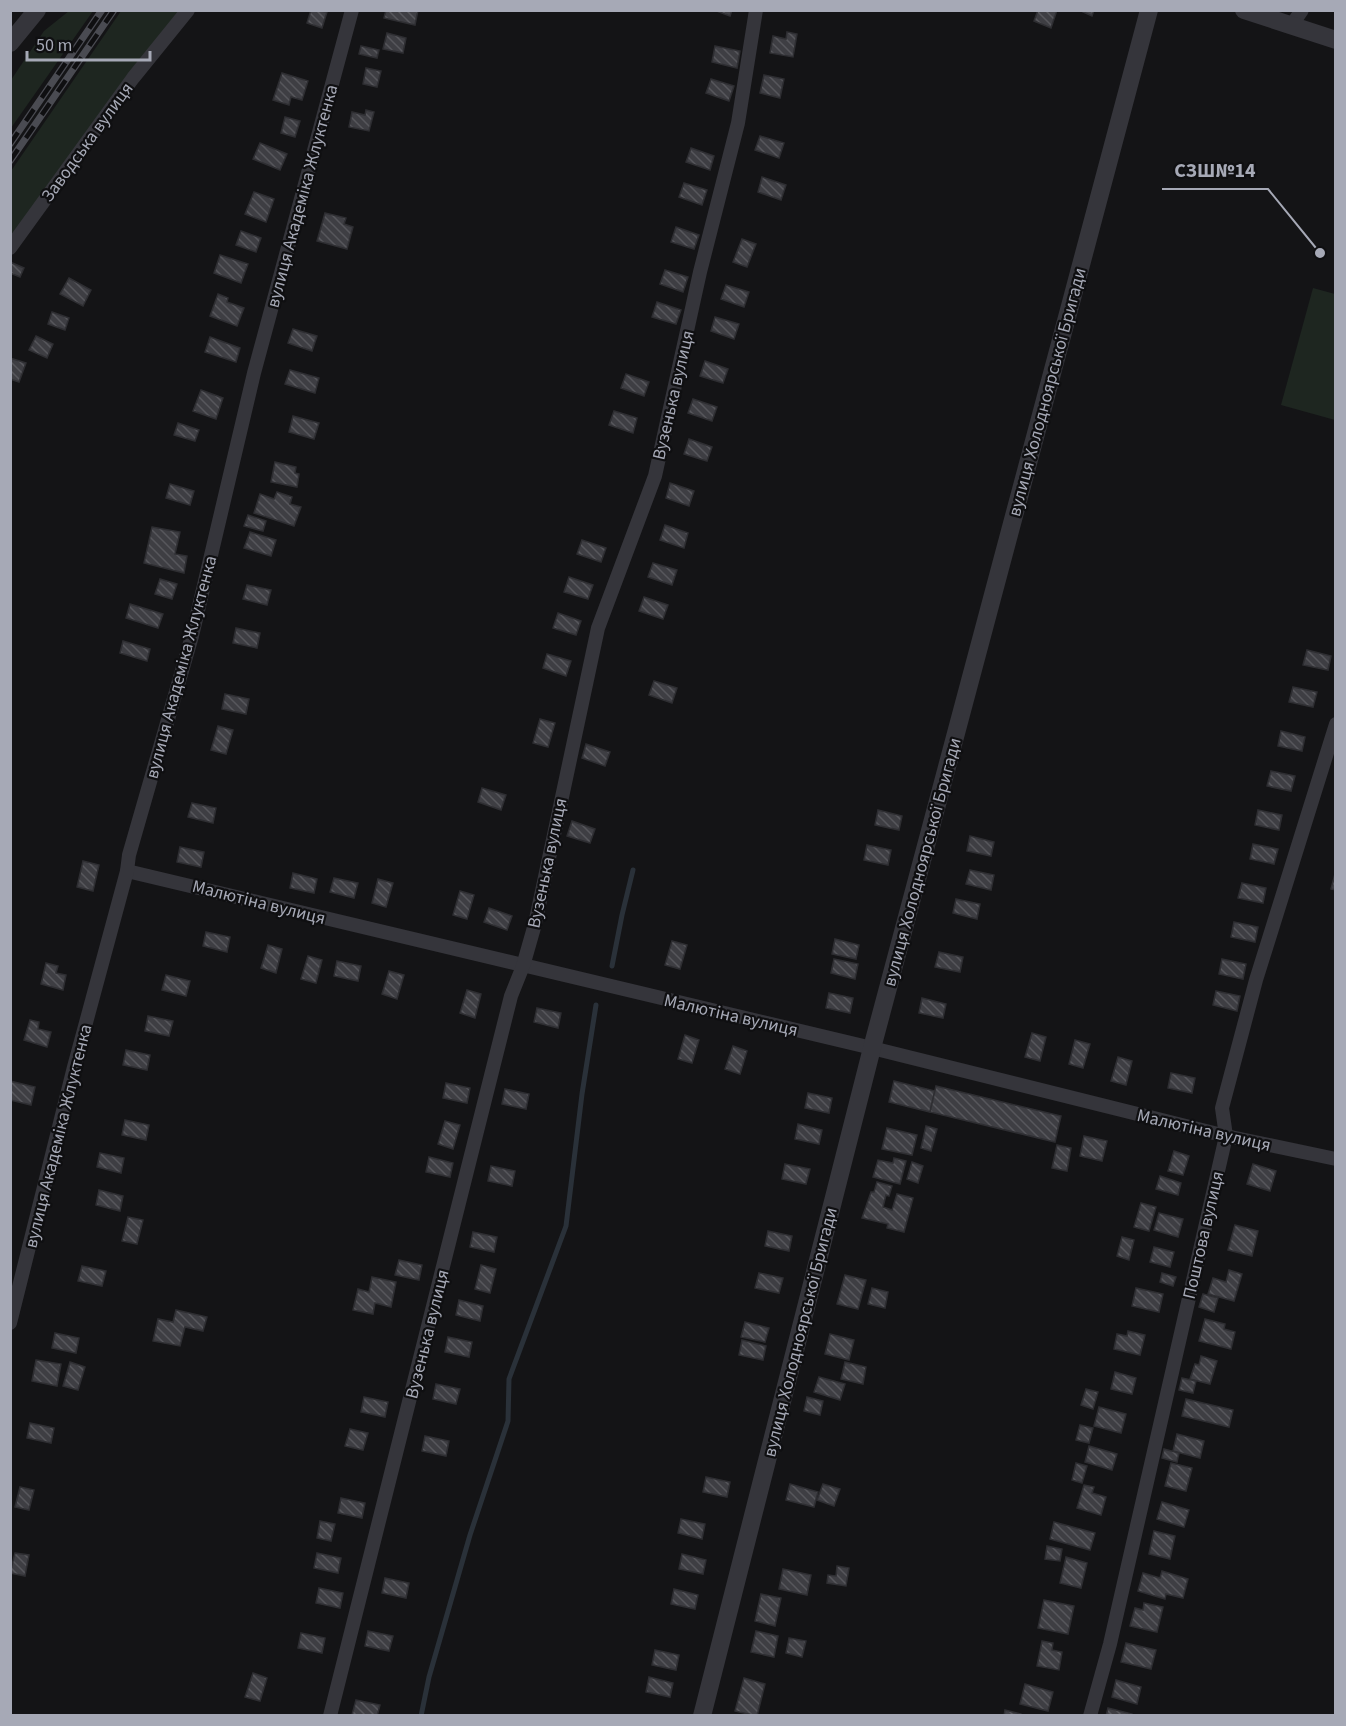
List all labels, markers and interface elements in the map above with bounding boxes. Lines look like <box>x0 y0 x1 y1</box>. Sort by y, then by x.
scale bar <box>27 24 150 62</box>
text: 50 m <box>36 33 72 58</box>
street label: Заводська вулиця <box>35 77 139 207</box>
street label: вулиця Академіка Жлуктенка <box>261 82 344 310</box>
callout: СЗШ№14 <box>1162 151 1268 189</box>
text: СЗШ№14 <box>1174 157 1256 185</box>
street label: вулиця Холодноярської Бригади <box>1002 265 1093 519</box>
street label: Вузенька вулиця <box>646 328 701 462</box>
street label: вулиця Академіка Жлуктенка <box>140 553 223 781</box>
street label: вулиця Холодноярської Бригади <box>877 735 968 989</box>
street label: Вузенька вулиця <box>521 796 573 930</box>
street label: Малютіна вулиця <box>190 874 328 931</box>
street label: Малютіна вулиця <box>662 988 800 1043</box>
street label: вулиця Академіка Жлуктенка <box>19 1021 98 1251</box>
street label: Малютіна вулиця <box>1135 1103 1273 1158</box>
street label: Поштова вулиця <box>1177 1169 1230 1302</box>
street label: вулиця Холодноярської Бригади <box>757 1205 844 1460</box>
street label: Вузенька вулиця <box>399 1267 456 1401</box>

